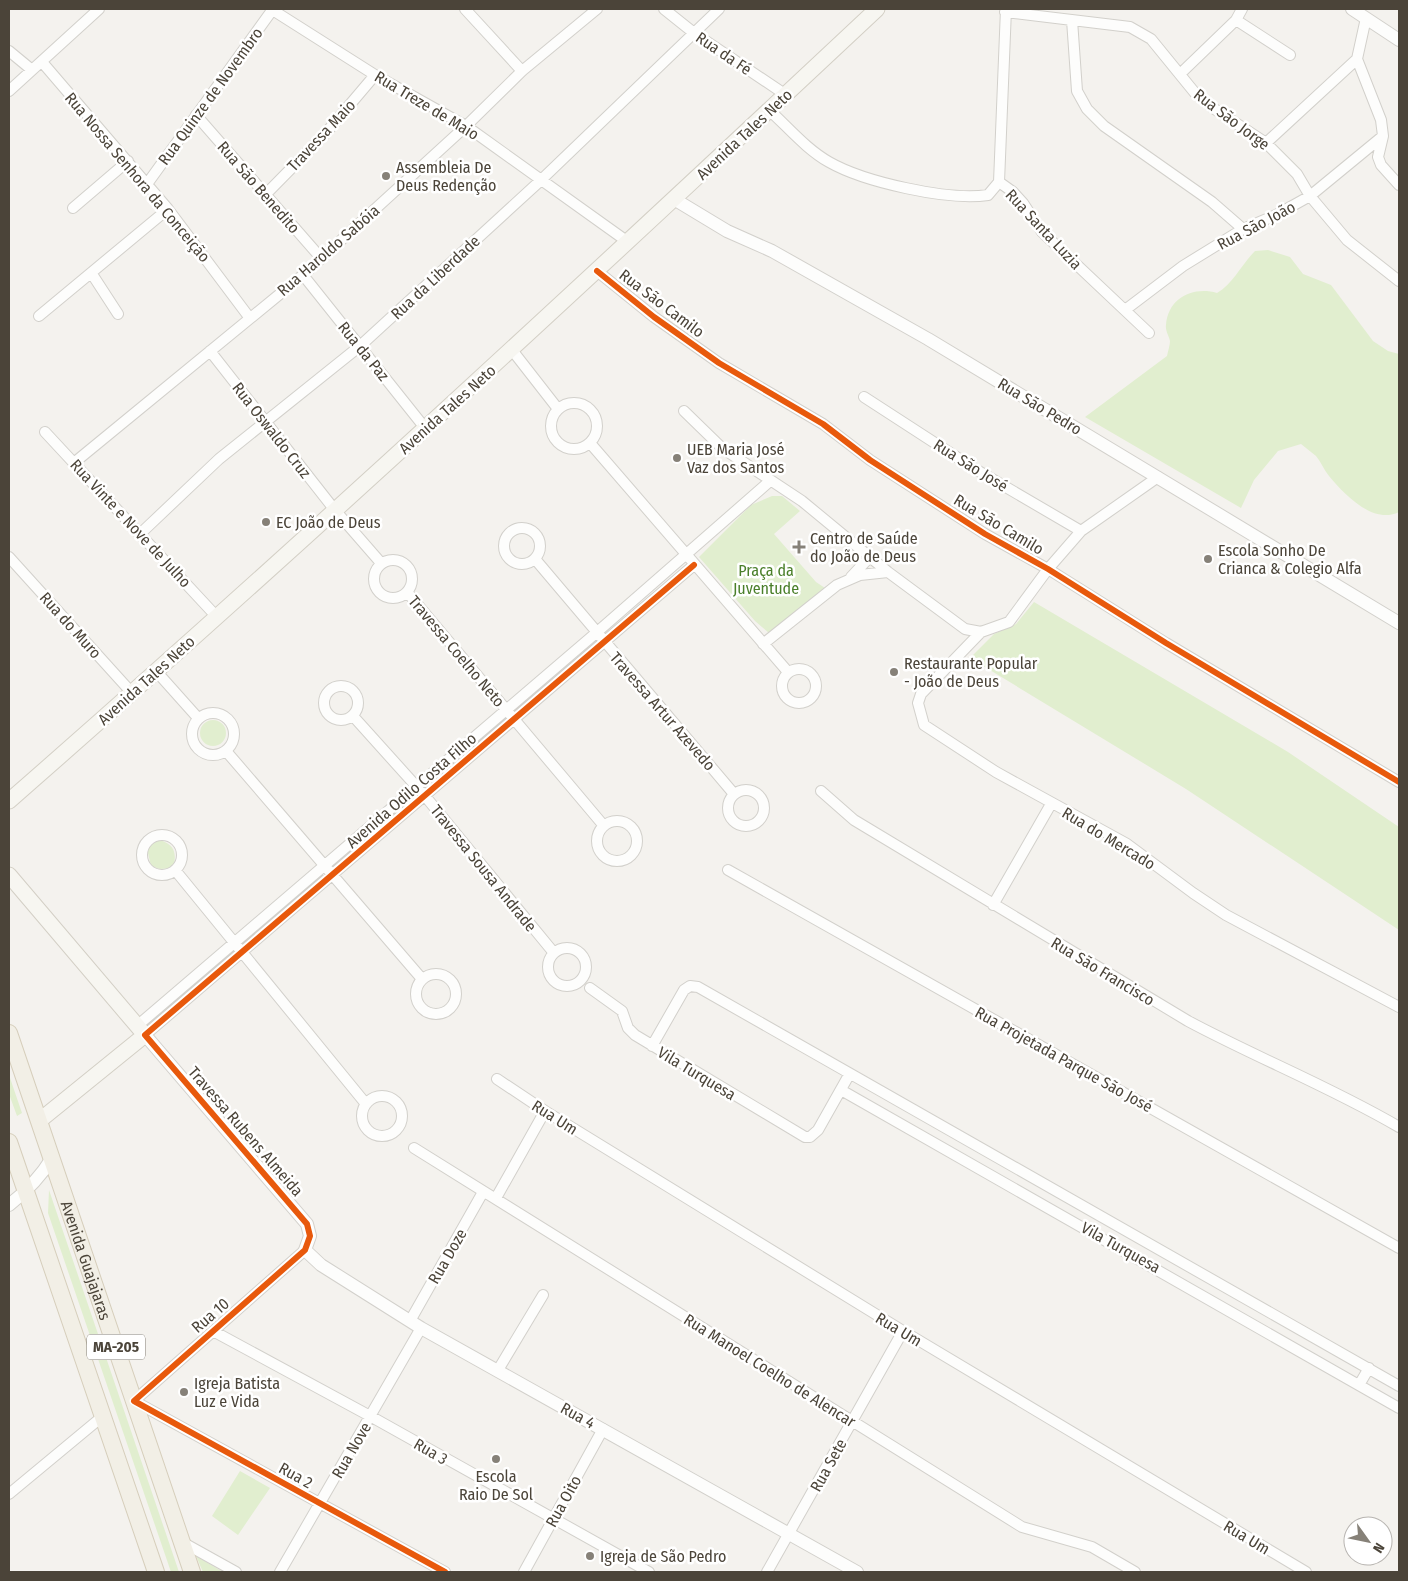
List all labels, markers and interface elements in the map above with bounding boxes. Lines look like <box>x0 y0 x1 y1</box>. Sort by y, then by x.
street label: Rua Quinze de Novembro <box>154 24 267 169</box>
street label: Rua da Fé <box>692 28 755 79</box>
street label: Rua Treze de Maio <box>371 67 482 144</box>
street label: Avenida Tales Neto <box>693 85 796 184</box>
street label: Rua São Jorge <box>1190 85 1273 154</box>
street label: Rua Nossa Senhora da Conceição <box>61 89 214 266</box>
street label: Travessa Maio <box>283 95 359 175</box>
street label: Rua São Benedito <box>214 137 304 237</box>
place label: Assembleia De Deus Redenção <box>396 158 496 195</box>
marker: Assembleia De Deus Redenção <box>380 170 392 182</box>
street label: Rua Santa Luzia <box>1002 185 1086 274</box>
street label: Rua São João <box>1214 197 1298 254</box>
street label: Rua Haroldo Sabóia <box>273 201 383 300</box>
street label: Rua da Liberdade <box>387 231 484 323</box>
street label: Rua São Camilo <box>616 265 708 341</box>
street label: Rua da Paz <box>334 318 393 385</box>
street label: Avenida Tales Neto <box>395 361 500 458</box>
street label: Rua São Pedro <box>994 374 1085 439</box>
street label: Rua Oswaldo Cruz <box>228 379 315 482</box>
street label: Rua São José <box>930 435 1012 496</box>
place label: UEB Maria José Vaz dos Santos <box>687 440 785 477</box>
marker: UEB Maria José Vaz dos Santos <box>671 452 683 464</box>
street label: Rua Vinte e Nove de Julho <box>66 455 195 591</box>
street label: Rua São Camilo <box>950 490 1047 559</box>
place label: EC João de Deus <box>276 513 381 532</box>
marker: EC João de Deus <box>260 516 272 528</box>
place label: Centro de Saúde do João de Deus <box>810 529 918 566</box>
marker: Centro de Saúde do João de Deus <box>792 540 806 554</box>
place label: Escola Sonho De Crianca & Colegio Alfa <box>1218 541 1362 578</box>
marker: Escola Sonho De Crianca & Colegio Alfa <box>1202 553 1214 565</box>
park label: Praça da Juventude <box>733 561 799 598</box>
street label: Rua do Muro <box>36 588 105 662</box>
street label: Travessa Coelho Neto <box>404 592 509 711</box>
street label: Avenida Tales Neto <box>94 632 199 729</box>
street label: Travessa Artur Azevedo <box>606 648 719 775</box>
place label: Restaurante Popular - João de Deus <box>904 654 1038 691</box>
marker: Restaurante Popular - João de Deus <box>888 666 900 678</box>
street label: Avenida Odilo Costa Filho <box>342 729 480 852</box>
street label: Travessa Sousa Andrade <box>427 801 541 936</box>
street label: Rua do Mercado <box>1059 803 1159 874</box>
street label: Rua São Francisco <box>1048 933 1158 1010</box>
street label: Rua Projetada Parque São José <box>972 1003 1156 1116</box>
street label: Vila Turquesa <box>654 1043 739 1104</box>
street label: Travessa Rubens Almeida <box>184 1063 307 1200</box>
street label: Rua Um <box>528 1096 581 1139</box>
street label: Avenida Guajajaras <box>57 1198 115 1323</box>
street label: Vila Turquesa <box>1078 1218 1164 1277</box>
street label: Rua Doze <box>424 1225 471 1287</box>
street label: Rua 10 <box>188 1294 233 1337</box>
street label: Rua Um <box>872 1308 925 1351</box>
street label: Rua Manoel Coelho de Alencar <box>680 1310 859 1431</box>
road number: MA-205 <box>87 1334 145 1360</box>
place label: Igreja Batista Luz e Vida <box>194 1374 280 1411</box>
marker: Igreja Batista Luz e Vida <box>178 1386 190 1398</box>
street label: Rua 4 <box>557 1398 599 1433</box>
street label: Rua Nove <box>328 1419 375 1482</box>
street label: Rua 3 <box>410 1434 451 1469</box>
street label: Rua Sete <box>806 1435 851 1495</box>
marker: Escola Raio De Sol <box>490 1453 502 1465</box>
street label: Rua 2 <box>276 1458 316 1492</box>
place label: Escola Raio De Sol <box>459 1467 533 1504</box>
street label: Rua Oito <box>542 1472 585 1530</box>
street label: Rua Um <box>1220 1516 1273 1559</box>
north arrow <box>1343 1516 1393 1566</box>
text: N <box>1369 1540 1388 1556</box>
place label: Igreja de São Pedro <box>600 1547 727 1566</box>
marker: Igreja de São Pedro <box>584 1550 596 1562</box>

